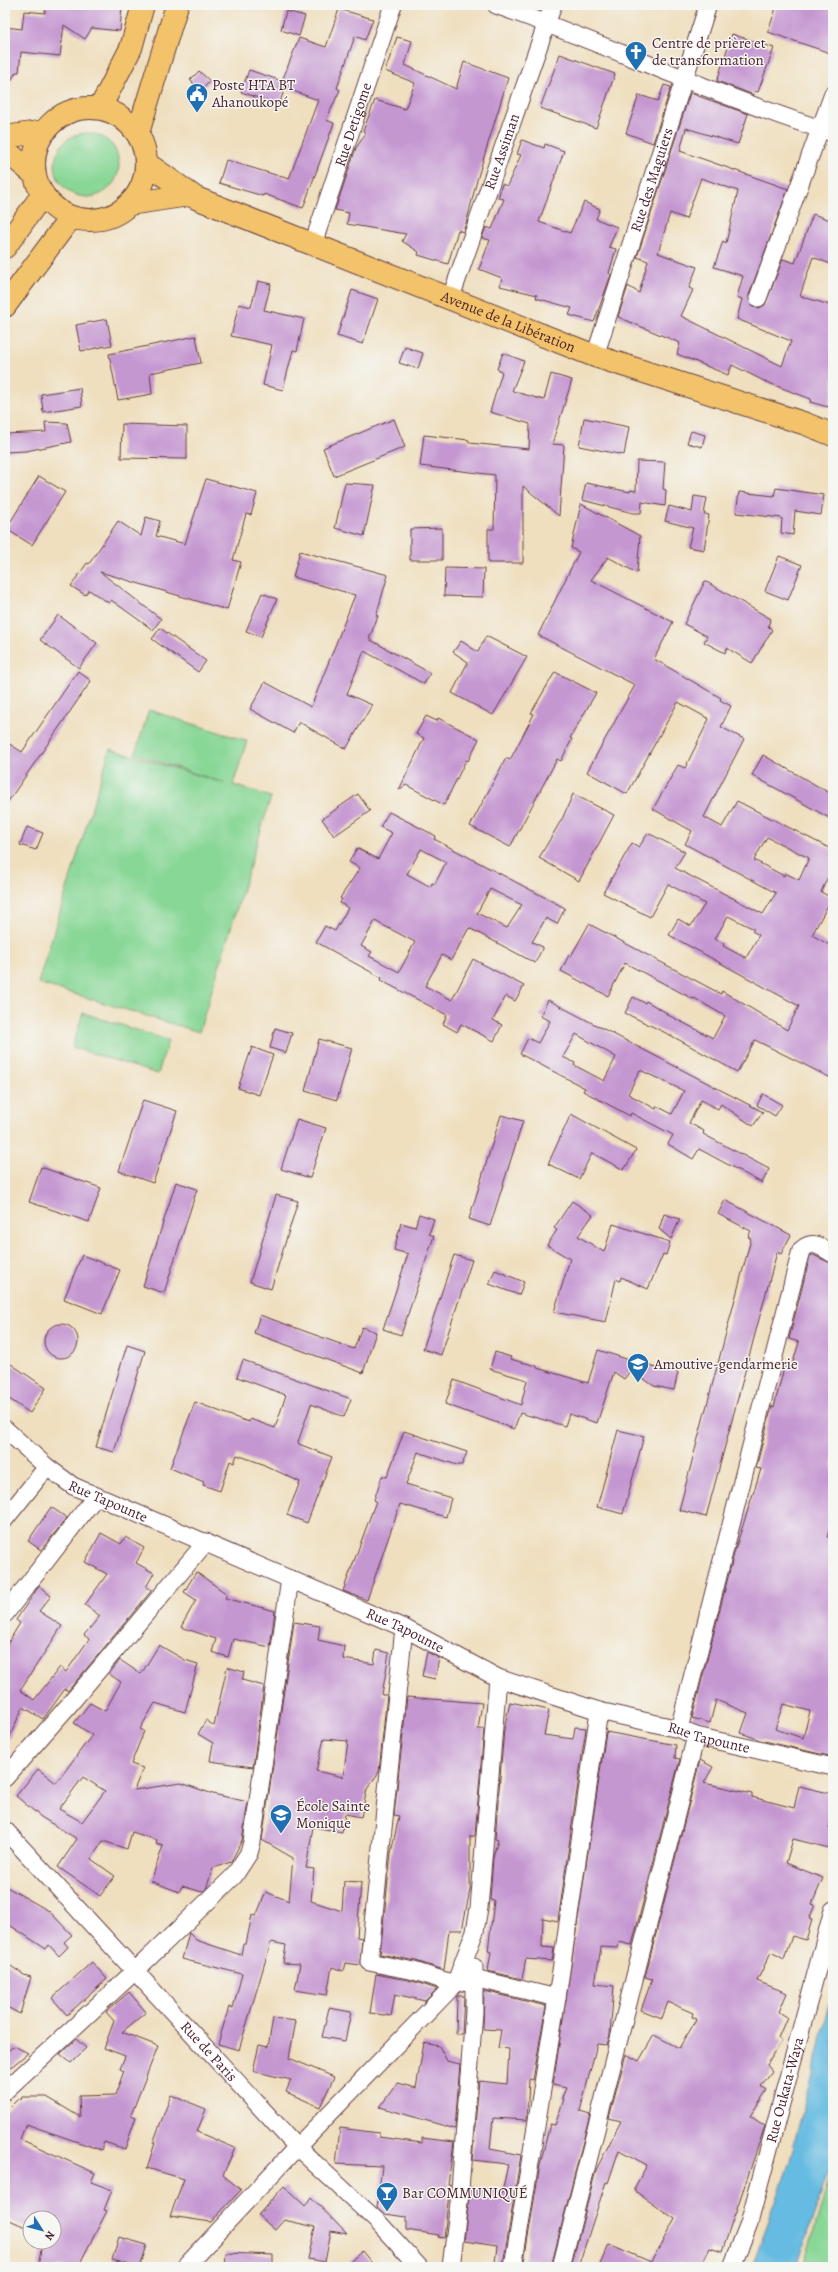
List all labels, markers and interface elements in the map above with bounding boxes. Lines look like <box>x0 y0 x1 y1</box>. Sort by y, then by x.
place label: Centre de prière et de transformation <box>652 33 766 70</box>
church icon: Centre de prière et de transformation <box>623 39 649 72</box>
place label: Poste HTA BT Ahanoukopé <box>211 75 296 112</box>
street label: Rue Detigome <box>330 80 376 169</box>
public building icon: Poste HTA BT Ahanoukopé <box>184 81 210 114</box>
street label: Rue Assiman <box>479 111 524 192</box>
street label: Rue des Maguiers <box>626 125 678 235</box>
street label: Avenue de la Libération <box>437 286 578 357</box>
school or university icon: Amoutive-gendarmerie <box>625 1351 651 1384</box>
place label: Amoutive-gendarmerie <box>653 1354 798 1374</box>
street label: Rue Tapounte <box>65 1475 151 1527</box>
street label: Rue Tapounte <box>363 1603 448 1658</box>
street label: Rue Tapounte <box>666 1717 752 1758</box>
place label: École Sainte Monique <box>296 1796 370 1833</box>
school or university icon: École Sainte Monique <box>268 1802 294 1835</box>
street label: Rue de Paris <box>176 2017 242 2086</box>
street label: Rue Oukata-Waya <box>761 2035 808 2145</box>
bar icon: Bar COMMUNIQUÉ <box>374 2180 400 2213</box>
place label: Bar COMMUNIQUÉ <box>402 2183 528 2203</box>
north arrow <box>22 2210 62 2250</box>
text: N <box>41 2228 58 2243</box>

